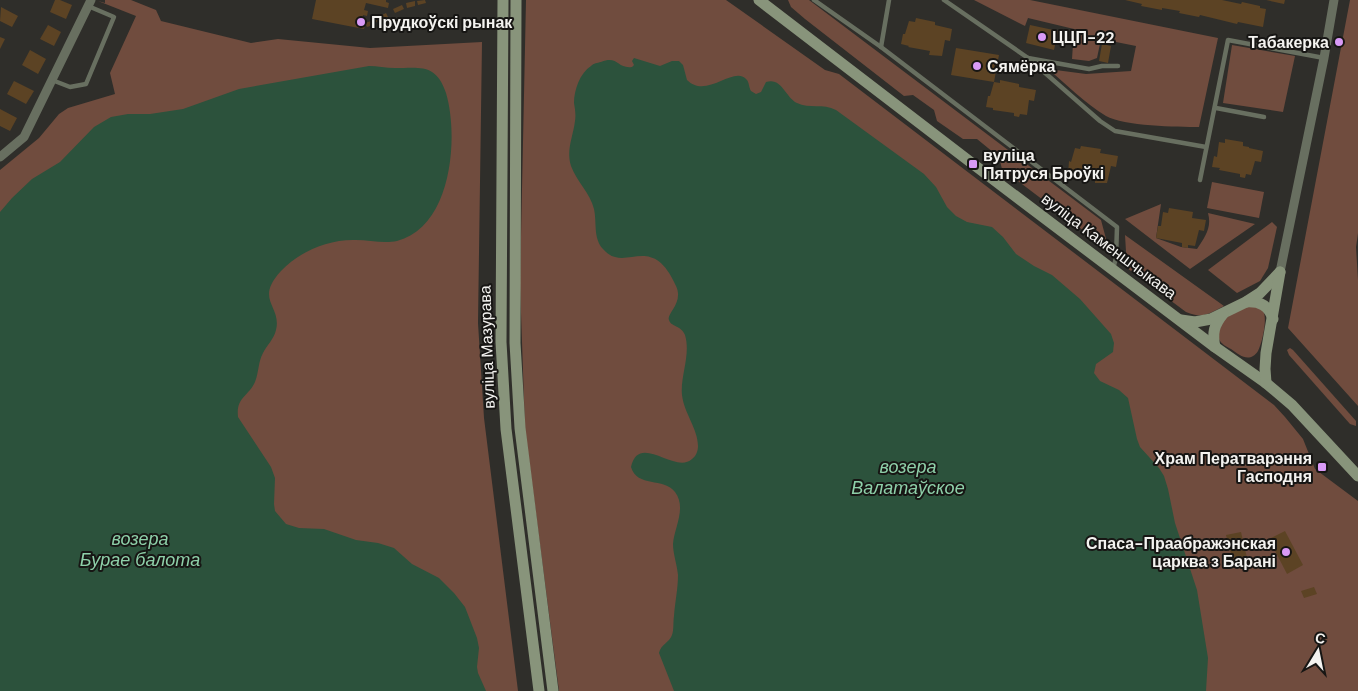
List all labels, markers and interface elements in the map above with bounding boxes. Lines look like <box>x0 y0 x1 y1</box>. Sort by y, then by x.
place label: Прудкоўскі рынак <box>371 12 513 33</box>
marker: Прудкоўскі рынак <box>355 16 367 28</box>
place label: ЦЦП-22 <box>1052 27 1115 48</box>
marker: ЦЦП-22 <box>1036 31 1048 43</box>
place label: Табакерка <box>1248 32 1329 53</box>
marker: Табакерка <box>1333 36 1345 48</box>
place label: Сямёрка <box>987 56 1055 77</box>
marker: Сямёрка <box>971 60 983 72</box>
place label: вуліца Пятруся Броўкі <box>983 145 1104 184</box>
marker: вуліца Пятруся Броўкі <box>967 158 979 170</box>
street label: вуліца Каменшчыкава <box>1037 188 1181 304</box>
street label: вуліца Мазурава <box>474 285 500 409</box>
place label: Храм Ператварэння Гасподня <box>1155 448 1312 487</box>
water label: возера Валатаўское <box>851 455 965 500</box>
marker: Храм Ператварэння Гасподня <box>1316 461 1328 473</box>
water label: возера Бурае балота <box>80 527 200 572</box>
place label: Спаса-Праабражэнская царква з Барані <box>1086 533 1276 572</box>
marker: Спаса-Праабражэнская царква з Барані <box>1280 546 1292 558</box>
north arrow <box>1293 626 1343 676</box>
text: С <box>1314 628 1327 648</box>

